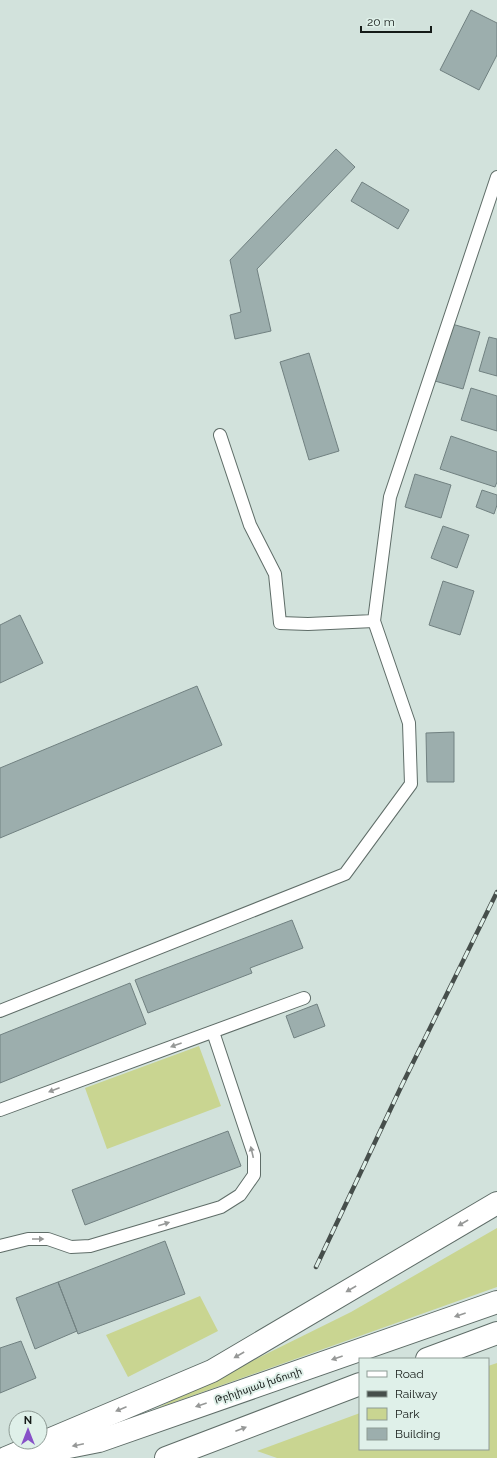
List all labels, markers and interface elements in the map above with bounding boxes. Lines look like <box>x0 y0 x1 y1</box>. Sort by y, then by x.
scale bar <box>361 8 431 34</box>
text: 20 m <box>367 15 395 29</box>
one-way arrow <box>170 1043 182 1049</box>
one-way arrow <box>48 1087 60 1093</box>
one-way arrow <box>249 1146 255 1159</box>
one-way arrow <box>457 1220 469 1227</box>
one-way arrow <box>158 1221 170 1227</box>
one-way arrow <box>32 1236 45 1242</box>
one-way arrow <box>346 1285 356 1293</box>
one-way arrow <box>454 1312 466 1318</box>
one-way arrow <box>233 1351 245 1358</box>
one-way arrow <box>331 1355 343 1361</box>
legend <box>359 1358 489 1450</box>
street label: Թբիլիսյան խճուղի <box>213 1365 303 1406</box>
text: Road <box>395 1367 424 1381</box>
text: Railway <box>395 1387 438 1401</box>
one-way arrow <box>195 1402 207 1408</box>
one-way arrow <box>116 1406 127 1412</box>
text: Park <box>395 1407 420 1421</box>
north arrow <box>8 1410 48 1450</box>
text: N <box>24 1414 32 1427</box>
one-way arrow <box>236 1426 248 1432</box>
text: Building <box>395 1427 441 1441</box>
one-way arrow <box>72 1443 84 1449</box>

